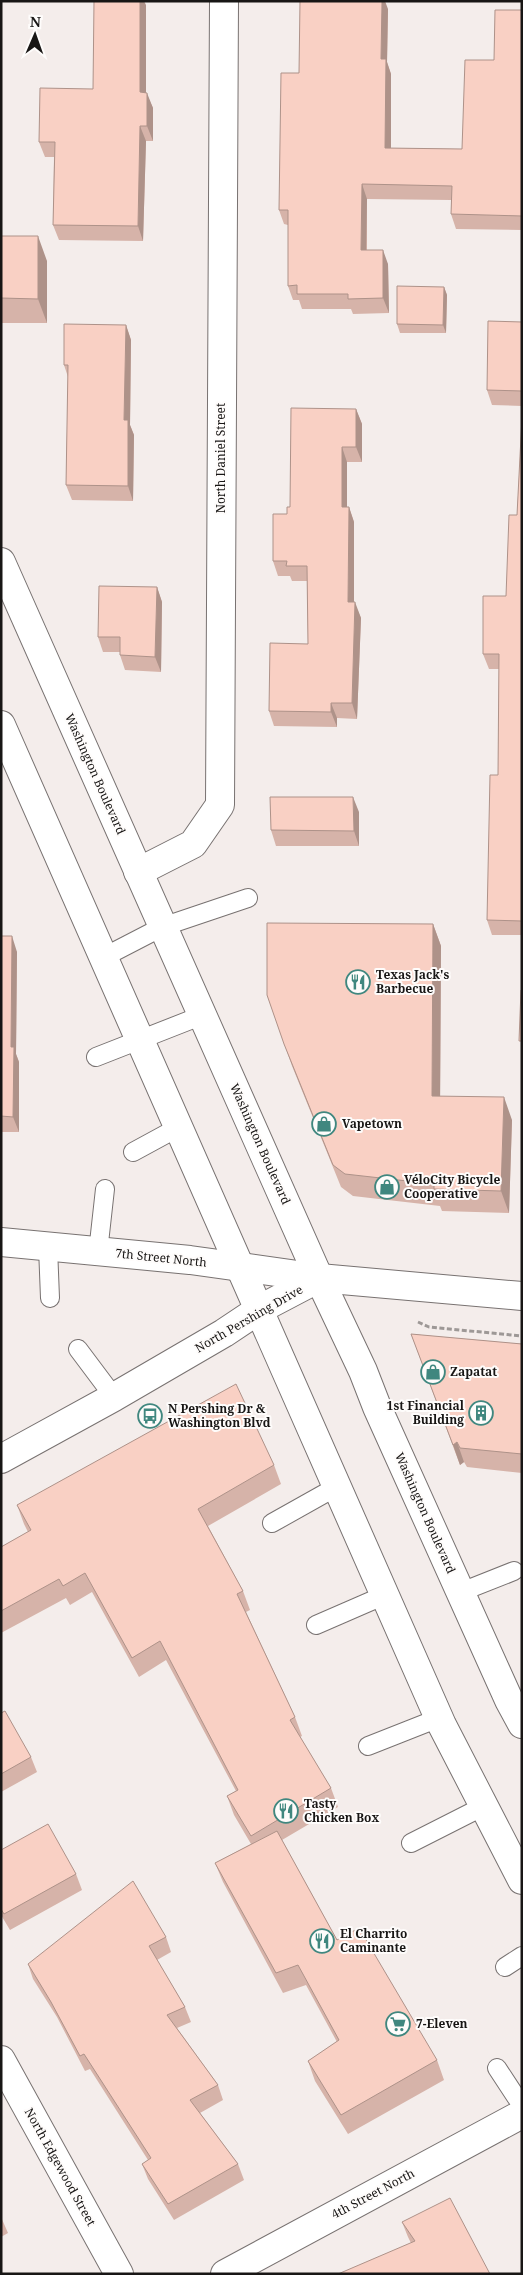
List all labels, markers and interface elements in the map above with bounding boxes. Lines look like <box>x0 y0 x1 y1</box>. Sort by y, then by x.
north arrow <box>10 10 60 60</box>
text: N <box>30 12 41 31</box>
street label: North Daniel Street <box>212 403 229 513</box>
street label: Washington Boulevard <box>61 711 130 838</box>
place label: Texas Jack's Barbecue <box>376 966 449 997</box>
restaurant icon: Texas Jack's Barbecue <box>345 969 371 995</box>
street label: Washington Boulevard <box>226 1081 295 1208</box>
shop icon: Vapetown <box>311 1111 337 1137</box>
place label: Vapetown <box>342 1115 402 1132</box>
place label: VéloCity Bicycle Cooperative <box>404 1171 500 1202</box>
shop icon: VéloCity Bicycle Cooperative <box>374 1174 400 1200</box>
street label: 7th Street North <box>114 1244 208 1271</box>
street label: North Pershing Drive <box>192 1281 306 1356</box>
shop icon: Zapatat <box>420 1359 446 1385</box>
place label: Zapatat <box>450 1363 497 1380</box>
place label: 1st Financial Building <box>387 1397 465 1428</box>
place label: N Pershing Dr & Washington Blvd <box>168 1400 271 1431</box>
building icon: 1st Financial Building <box>468 1400 494 1426</box>
bus stop icon: N Pershing Dr & Washington Blvd <box>137 1403 163 1429</box>
street label: Washington Boulevard <box>391 1450 460 1577</box>
place label: Tasty Chicken Box <box>304 1795 379 1826</box>
restaurant icon: Tasty Chicken Box <box>273 1798 299 1824</box>
place label: El Charrito Caminante <box>340 1925 407 1956</box>
restaurant icon: El Charrito Caminante <box>309 1928 335 1954</box>
supermarket icon: 7-Eleven <box>385 2011 411 2037</box>
place label: 7-Eleven <box>416 2015 468 2032</box>
street label: North Edgewood Street <box>21 2105 100 2229</box>
street label: 4th Street North <box>328 2164 418 2223</box>

